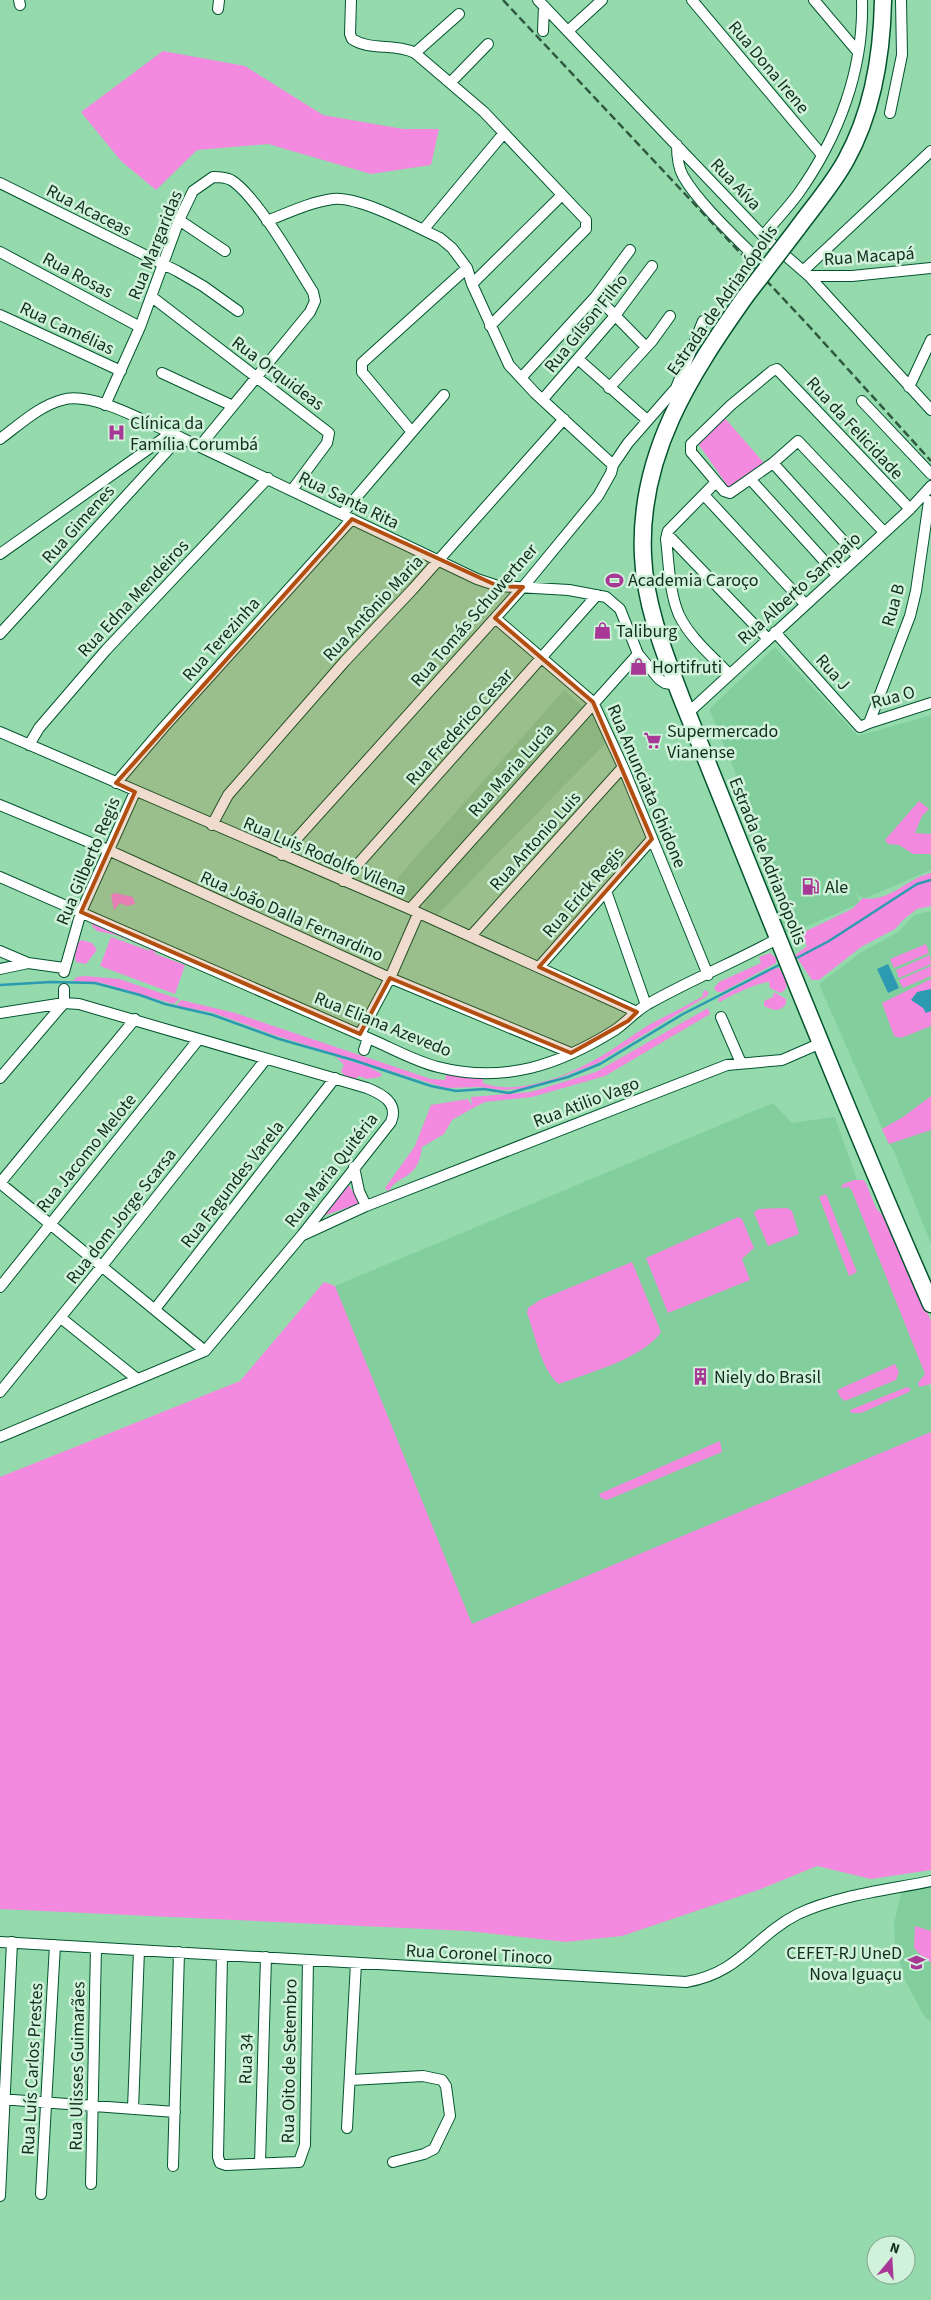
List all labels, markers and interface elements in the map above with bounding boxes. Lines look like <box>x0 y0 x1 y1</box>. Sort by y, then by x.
street label: Rua Dona Irene <box>722 15 815 119</box>
street label: Rua Aíva <box>704 153 767 216</box>
street label: Rua Acaceas <box>42 178 136 243</box>
street label: Rua Margaridas <box>122 187 189 304</box>
street label: Estrada de Adrianópolis <box>661 220 784 380</box>
street label: Rua Macapá <box>823 241 915 272</box>
street label: Rua Rosas <box>38 246 117 304</box>
street label: Rua Gílson Filho <box>539 268 634 378</box>
street label: Rua Camélias <box>15 296 118 361</box>
street label: Rua Orquideas <box>226 330 329 417</box>
street label: Rua da Felicidade <box>800 371 909 485</box>
place label: Clínica da Família Corumbá <box>130 411 258 457</box>
hospital icon: Clínica da Família Corumbá <box>106 423 126 443</box>
street label: Rua Santa Rita <box>294 465 403 536</box>
street label: Rua Gimenes <box>36 479 121 569</box>
street label: Rua Alberto Sampaio <box>732 526 866 651</box>
street label: Rua Edna Mendeiros <box>72 534 195 663</box>
street label: Rua Tomás Schuwertner <box>405 538 544 692</box>
street label: Rua Antônio Maria <box>317 550 429 667</box>
place label: Academia Caroço <box>628 568 759 593</box>
sports icon: Academia Caroço <box>604 570 624 590</box>
street label: Rua B <box>875 581 911 629</box>
street label: Rua Terezinha <box>177 592 266 687</box>
place label: Taliburg <box>616 619 677 644</box>
shop icon: Taliburg <box>592 621 612 641</box>
street label: Rua J <box>810 649 856 696</box>
place label: Hortifruti <box>652 655 722 680</box>
shop icon: Hortifruti <box>628 657 648 677</box>
street label: Rua Frederico Cesar <box>400 663 519 791</box>
street label: Rua O <box>868 680 918 715</box>
street label: Rua Anunciata Ghidone <box>601 700 692 872</box>
street label: Rua Maria Lucia <box>463 718 560 823</box>
place label: Supermercado Vianense <box>667 719 778 765</box>
supermarket icon: Supermercado Vianense <box>643 731 663 751</box>
street label: Estrada de Adrianópolis <box>723 774 813 949</box>
street label: Rua Antonio Luis <box>484 786 587 896</box>
street label: Rua Gilberto Regis <box>50 793 127 929</box>
street label: Rua Luis Rodolfo Vilena <box>239 811 410 902</box>
street label: Rua Erick Regis <box>537 841 630 943</box>
street label: Rua João Dalla Fernardino <box>196 865 387 968</box>
place label: Ale <box>825 875 848 900</box>
fuel station icon: Ale <box>801 877 821 897</box>
street label: Rua Eliana Azevedo <box>310 986 455 1063</box>
street label: Rua Atilio Vago <box>530 1071 643 1134</box>
street label: Rua Jacomo Melote <box>30 1088 142 1218</box>
street label: Rua Maria Quitéria <box>279 1108 384 1233</box>
street label: Rua Fagundes Varela <box>175 1115 290 1253</box>
street label: Rua dom Jorge Scarsa <box>60 1143 182 1290</box>
place label: Niely do Brasil <box>714 1365 821 1390</box>
building icon: Niely do Brasil <box>690 1367 710 1387</box>
street label: Rua Coronel Tinoco <box>405 1938 553 1971</box>
place label: CEFET-RJ UneD Nova Iguaçu <box>786 1941 902 1987</box>
school or university icon: CEFET-RJ UneD Nova Iguaçu <box>906 1953 926 1973</box>
street label: Rua Oito de Setembro <box>276 1978 303 2144</box>
street label: Rua Ulisses Guimarães <box>64 1981 91 2151</box>
street label: Rua Luís Carlos Prestes <box>16 1982 49 2156</box>
street label: Rua 34 <box>233 2033 260 2085</box>
north arrow <box>866 2235 916 2285</box>
text: N <box>887 2238 902 2260</box>

